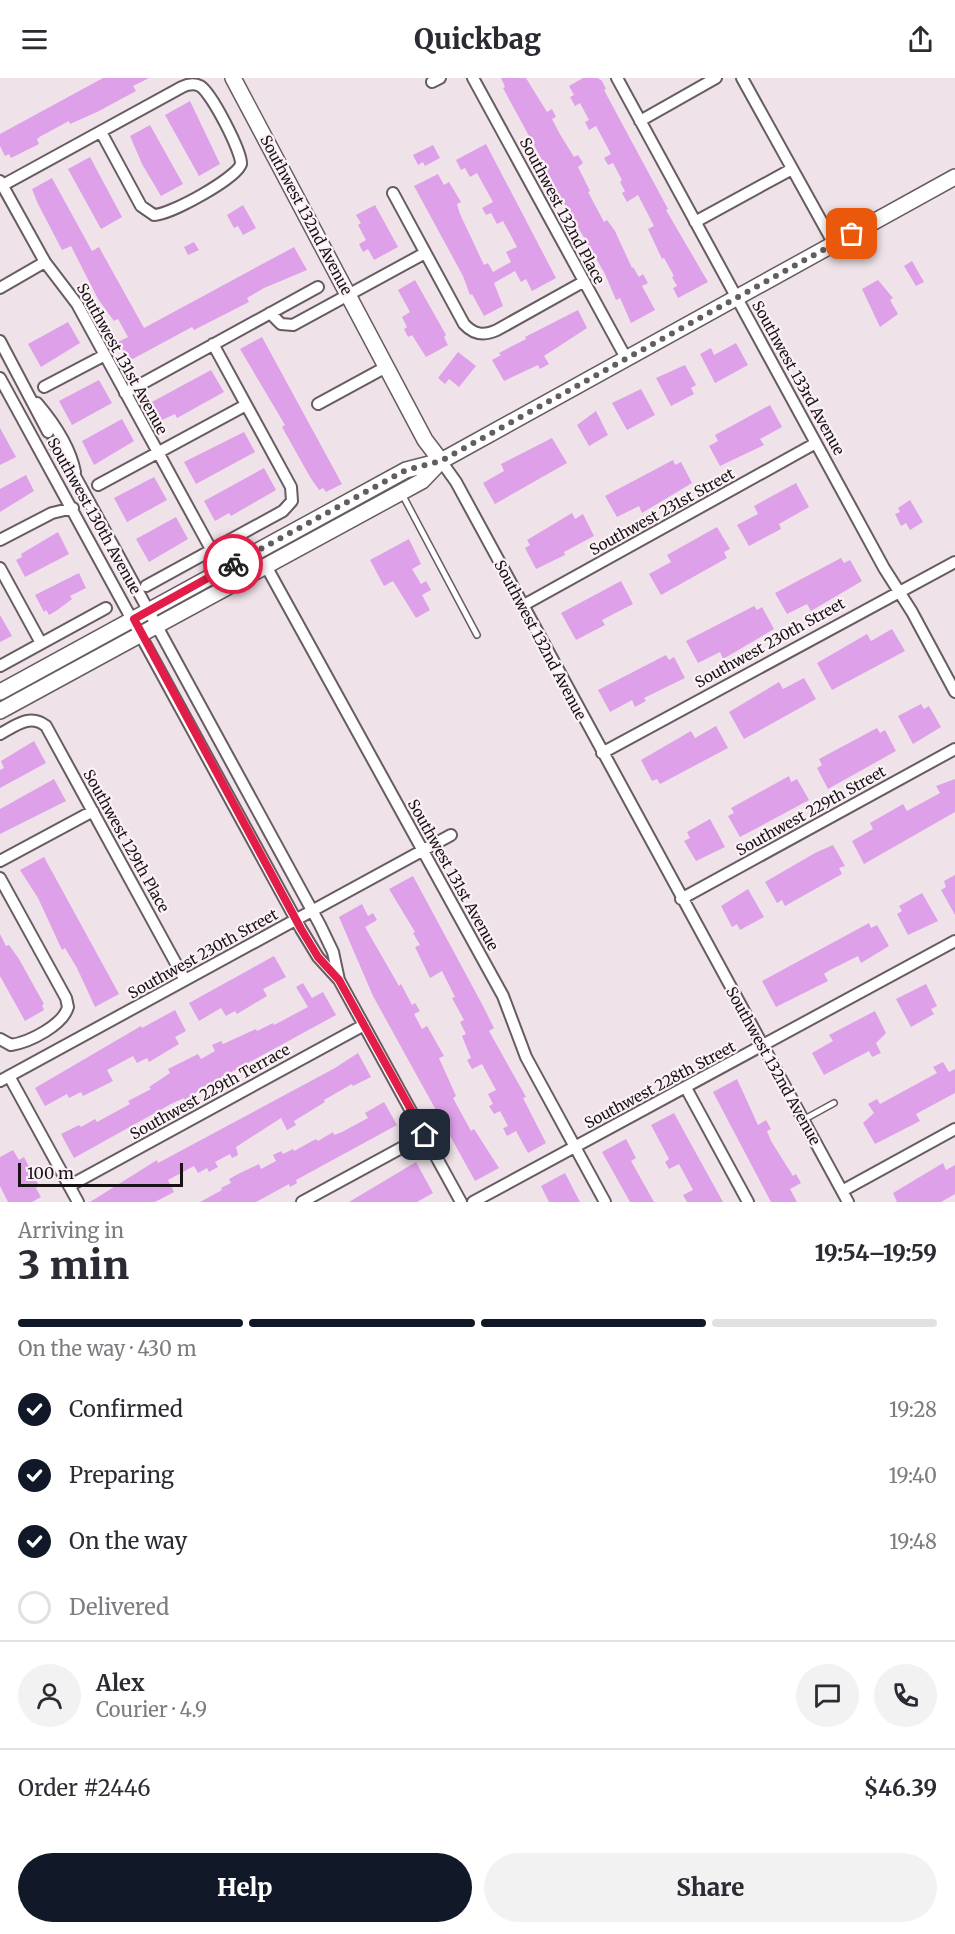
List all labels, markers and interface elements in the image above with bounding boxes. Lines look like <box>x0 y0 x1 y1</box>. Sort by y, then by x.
text: Quickbag <box>414 22 541 56</box>
icon: menu <box>18 23 51 56</box>
icon: share <box>904 23 937 56</box>
street label: Southwest 132nd Avenue <box>256 132 357 298</box>
street label: Southwest 132nd Place <box>516 134 609 287</box>
pin <box>826 208 877 259</box>
icon: bag <box>835 217 868 250</box>
street label: Southwest 131st Avenue <box>73 280 172 438</box>
street label: Southwest 133rd Avenue <box>748 297 849 459</box>
street label: Southwest 130th Avenue <box>43 434 146 598</box>
street label: Southwest 231st Street <box>586 464 738 559</box>
courier <box>203 534 263 594</box>
icon: bike <box>217 548 250 581</box>
street label: Southwest 132nd Avenue <box>490 557 591 723</box>
street label: Southwest 230th Street <box>691 593 848 692</box>
street label: Southwest 229th Street <box>733 761 889 860</box>
street label: Southwest 129th Place <box>79 766 174 916</box>
street label: Southwest 131st Avenue <box>404 796 503 954</box>
street label: Southwest 230th Street <box>124 904 281 1003</box>
street label: Southwest 132nd Avenue <box>722 983 825 1148</box>
street label: Southwest 228th Street <box>581 1037 739 1132</box>
street label: Southwest 229th Terrace <box>126 1040 293 1143</box>
pin <box>399 1109 450 1160</box>
icon: home <box>408 1118 441 1151</box>
scale bar <box>18 1160 183 1188</box>
text: 100 m <box>27 1163 74 1183</box>
text: Arriving in <box>18 1218 124 1243</box>
text: 19:54–19:59 <box>815 1239 937 1267</box>
text: 3 min <box>18 1241 129 1290</box>
text: On the way · 430 m <box>18 1336 197 1361</box>
icon: check <box>18 1393 51 1426</box>
text: Confirmed <box>69 1395 183 1423</box>
text: 19:28 <box>889 1397 937 1422</box>
icon: check <box>18 1459 51 1492</box>
text: Preparing <box>69 1461 174 1489</box>
text: 19:40 <box>888 1463 937 1488</box>
icon: check <box>18 1525 51 1558</box>
text: On the way <box>69 1527 187 1555</box>
text: 19:48 <box>889 1529 937 1554</box>
text: Delivered <box>69 1593 169 1621</box>
button: person <box>18 1664 81 1727</box>
button: chat <box>796 1664 859 1727</box>
button: phone <box>874 1664 937 1727</box>
text: Alex <box>96 1669 145 1697</box>
text: Courier · 4.9 <box>96 1697 207 1722</box>
text: Order #2446 <box>18 1774 150 1802</box>
text: $46.39 <box>864 1774 937 1802</box>
button: Help <box>18 1853 472 1922</box>
button: Share <box>484 1853 937 1922</box>

